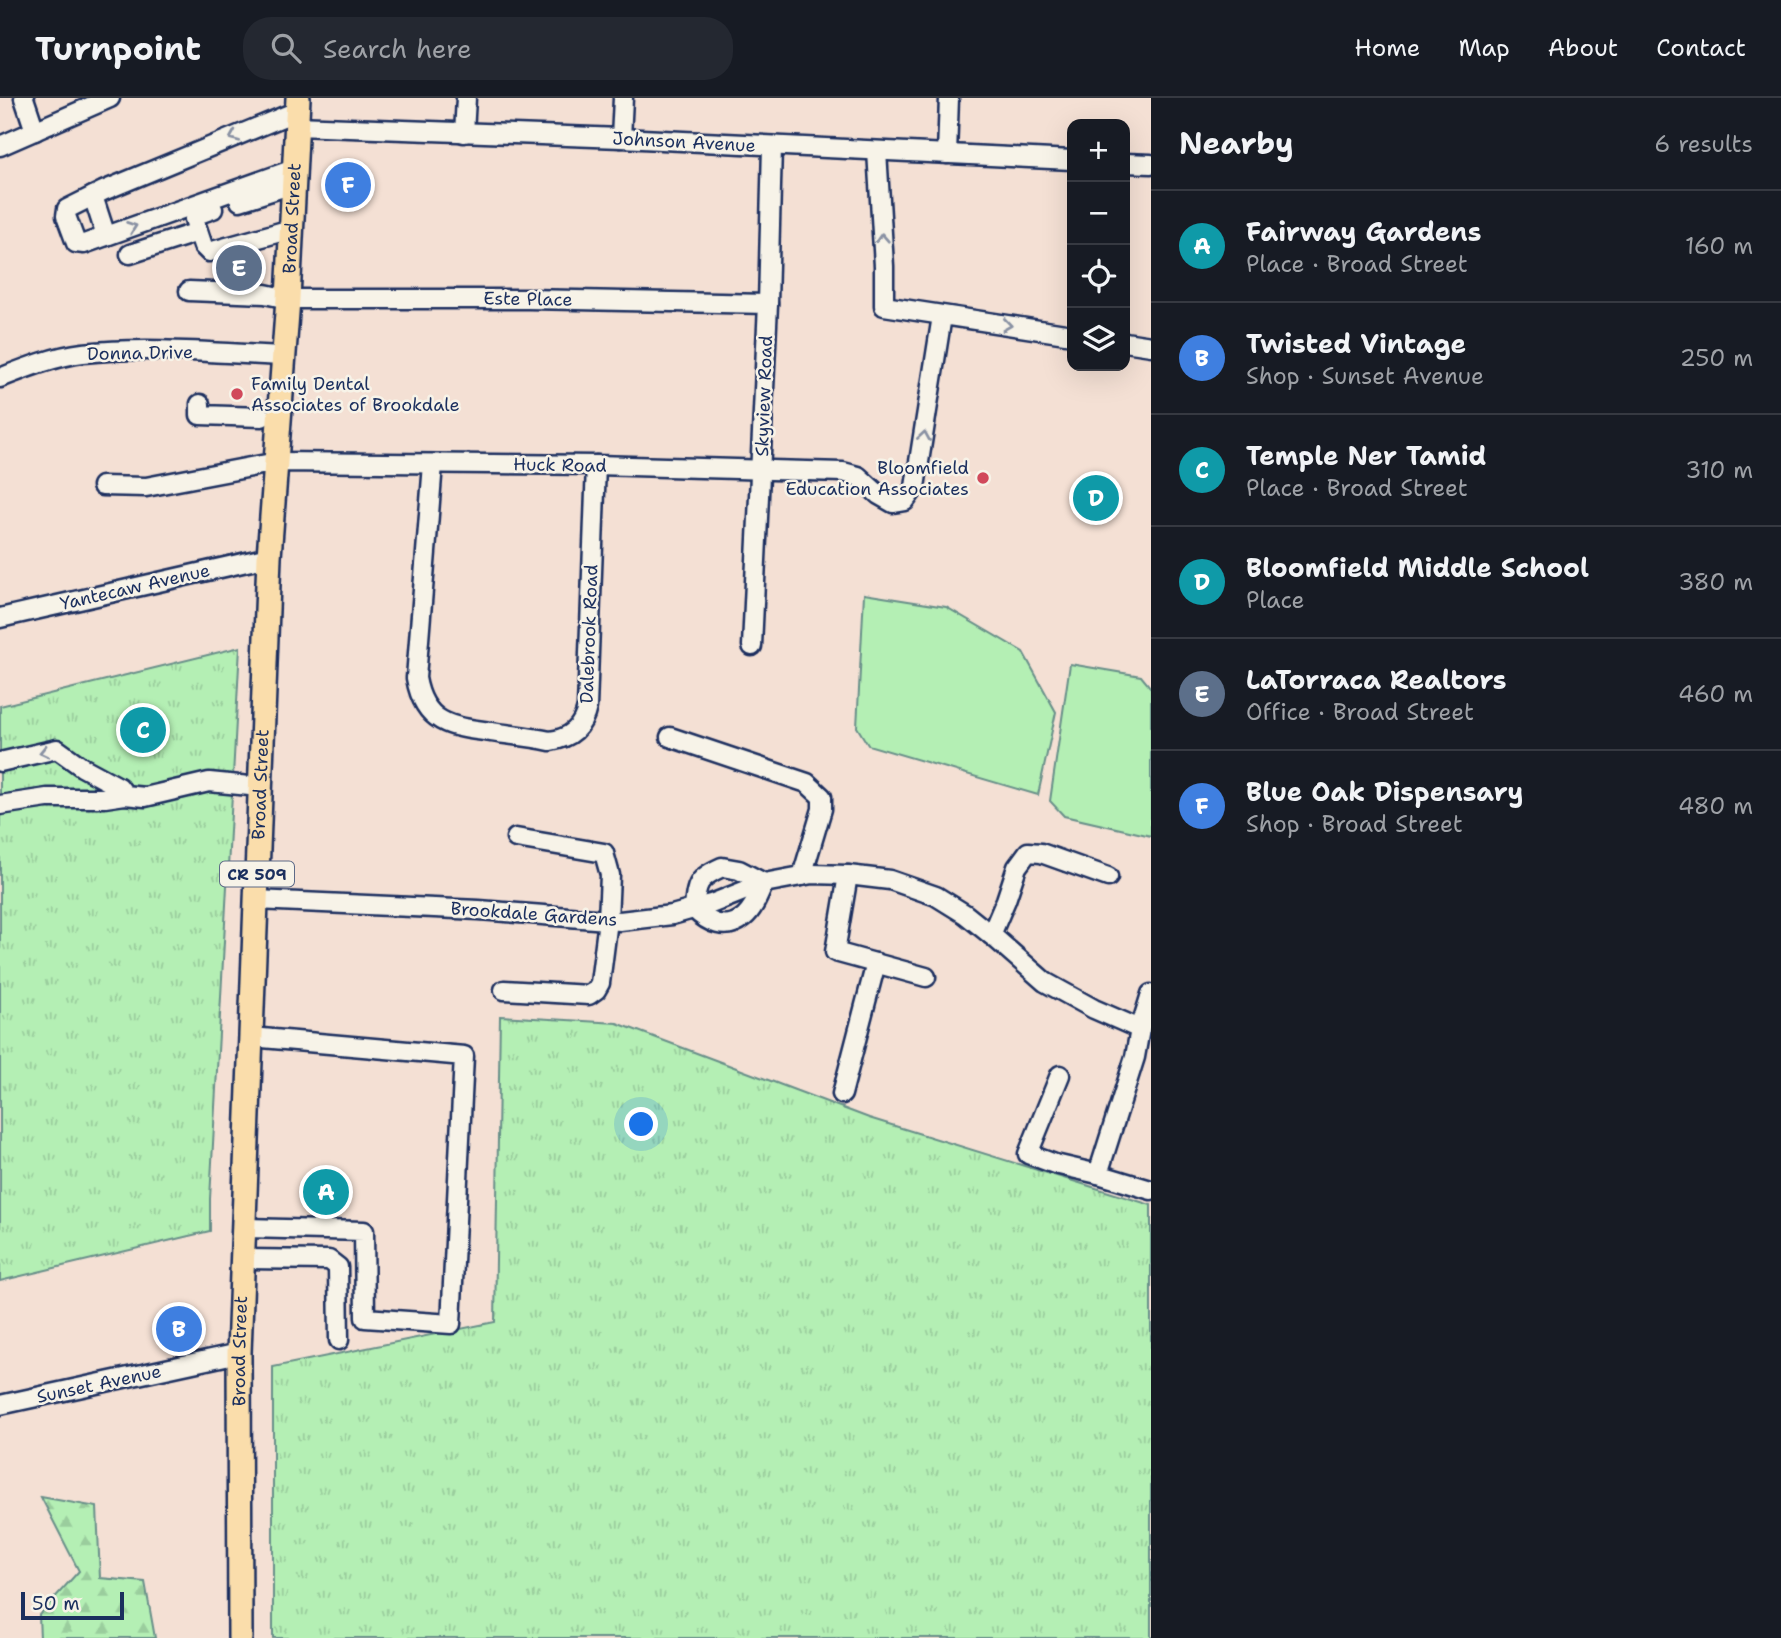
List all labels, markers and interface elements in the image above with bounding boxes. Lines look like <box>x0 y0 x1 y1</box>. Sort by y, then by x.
search box <box>243 17 733 80</box>
text: Turnpoint <box>35 26 201 71</box>
icon: search <box>267 29 305 67</box>
text: Search here <box>323 31 472 66</box>
text: Home <box>1354 32 1420 64</box>
text: Map <box>1458 32 1510 64</box>
text: About <box>1548 32 1618 64</box>
text: Contact <box>1656 32 1746 64</box>
map controls <box>1067 119 1130 371</box>
button: + <box>1067 119 1130 182</box>
text: Nearby <box>1179 123 1294 164</box>
street label: Johnson Avenue <box>612 126 756 158</box>
one-way arrow <box>229 128 241 142</box>
text: 6 results <box>1654 129 1753 159</box>
pin: F <box>325 159 371 211</box>
street label: Broad Street <box>277 162 307 274</box>
button: − <box>1067 182 1130 245</box>
text: Fairway Gardens <box>1246 214 1481 249</box>
one-way arrow <box>126 221 138 235</box>
text: A <box>1193 231 1211 261</box>
text: 160 m <box>1685 231 1753 261</box>
one-way arrow <box>875 232 890 243</box>
pin: E <box>216 242 262 294</box>
button: locate <box>1067 245 1130 308</box>
text: Place · Broad Street <box>1246 249 1468 279</box>
street label: Este Place <box>483 286 573 312</box>
button: layers <box>1067 308 1130 371</box>
one-way arrow <box>1001 318 1013 333</box>
text: Twisted Vintage <box>1246 326 1466 361</box>
street label: Skyview Road <box>750 335 778 457</box>
street label: Donna Drive <box>87 340 193 366</box>
text: B <box>1195 343 1209 373</box>
text: 250 m <box>1680 343 1753 373</box>
text: Shop · Sunset Avenue <box>1246 361 1484 391</box>
place label: Family Dental Associates of Brookdale <box>251 372 460 417</box>
marker: Family Dental Associates of Brookdale <box>229 386 245 402</box>
one-way arrow <box>916 430 931 442</box>
text: Temple Ner Tamid <box>1246 438 1487 473</box>
street label: Huck Road <box>513 452 607 478</box>
text: C <box>1195 455 1209 485</box>
text: 310 m <box>1685 455 1753 485</box>
place label: Bloomfield Education Associates <box>785 456 969 501</box>
marker: Bloomfield Education Associates <box>975 470 991 486</box>
pin: D <box>1073 472 1119 524</box>
text: Place · Broad Street <box>1246 473 1468 503</box>
text: Bloomfield Middle School <box>1246 550 1589 585</box>
street label: Yantecaw Avenue <box>58 558 212 616</box>
street label: Dalebrook Road <box>575 564 603 704</box>
text: D <box>1194 567 1210 597</box>
text: 380 m <box>1678 567 1753 597</box>
text: Place <box>1246 585 1305 615</box>
text: LaTorraca Realtors <box>1246 662 1507 697</box>
text: E <box>1194 679 1210 709</box>
text: 460 m <box>1678 679 1753 709</box>
text: Office · Broad Street <box>1246 697 1474 727</box>
pin: C <box>120 704 166 756</box>
street label: Broad Street <box>246 729 275 840</box>
one-way arrow <box>38 744 50 758</box>
text: Blue Oak Dispensary <box>1246 774 1523 809</box>
text: F <box>1195 791 1209 821</box>
text: 480 m <box>1678 791 1753 821</box>
text: Shop · Broad Street <box>1246 809 1463 839</box>
road number: CR 509 <box>220 862 294 887</box>
street label: Brookdale Gardens <box>450 896 618 932</box>
your location <box>624 1107 658 1141</box>
pin: A <box>303 1166 349 1218</box>
street label: Broad Street <box>227 1295 253 1406</box>
pin: B <box>156 1303 202 1355</box>
street label: Sunset Avenue <box>34 1359 164 1409</box>
scale bar <box>21 1589 124 1621</box>
text: 50 m <box>32 1591 80 1616</box>

